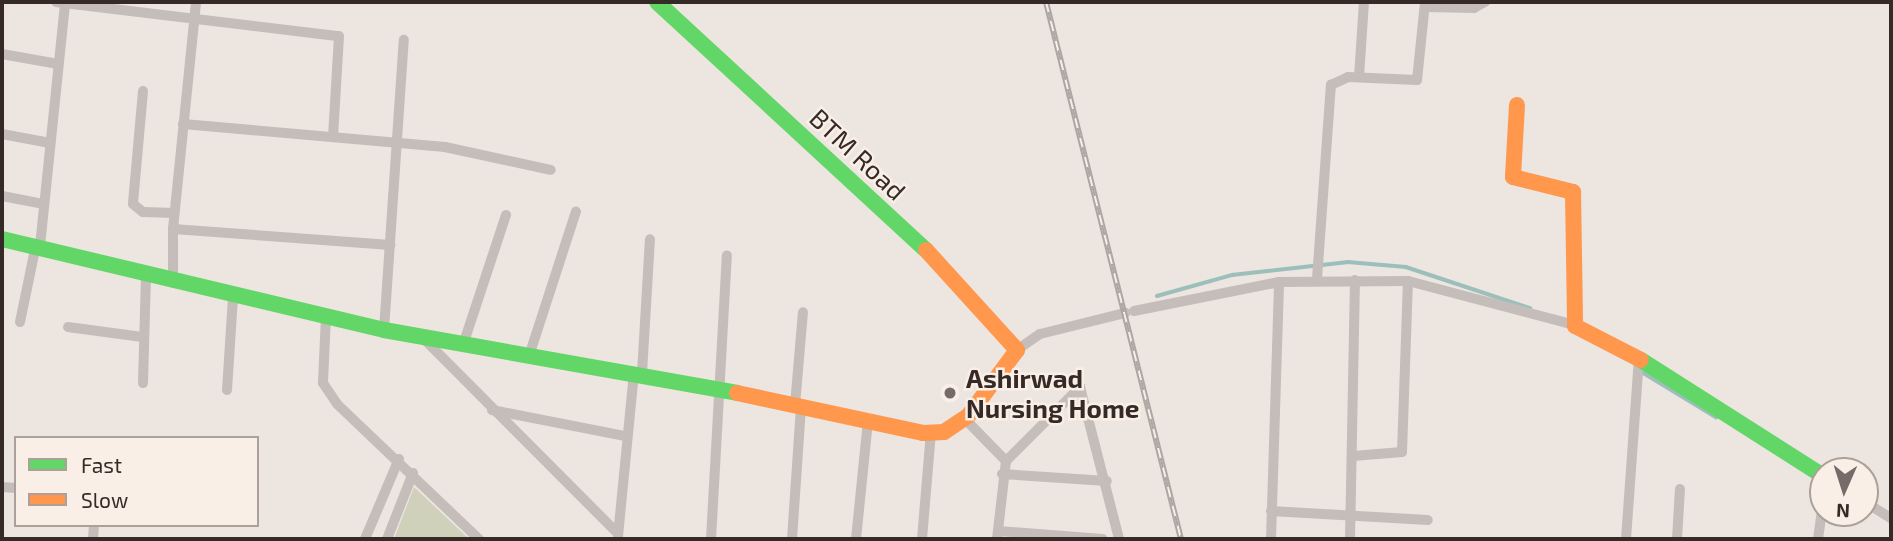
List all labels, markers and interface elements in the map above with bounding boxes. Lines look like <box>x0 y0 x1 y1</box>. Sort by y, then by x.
street label: BTM Road <box>804 102 912 206</box>
place label: Ashirwad Nursing Home <box>966 362 1139 424</box>
marker: Ashirwad Nursing Home <box>940 383 960 403</box>
legend <box>14 436 259 527</box>
text: Fast <box>81 452 122 477</box>
north arrow <box>1809 457 1879 527</box>
text: Slow <box>81 487 128 512</box>
text: N <box>1836 500 1850 523</box>

